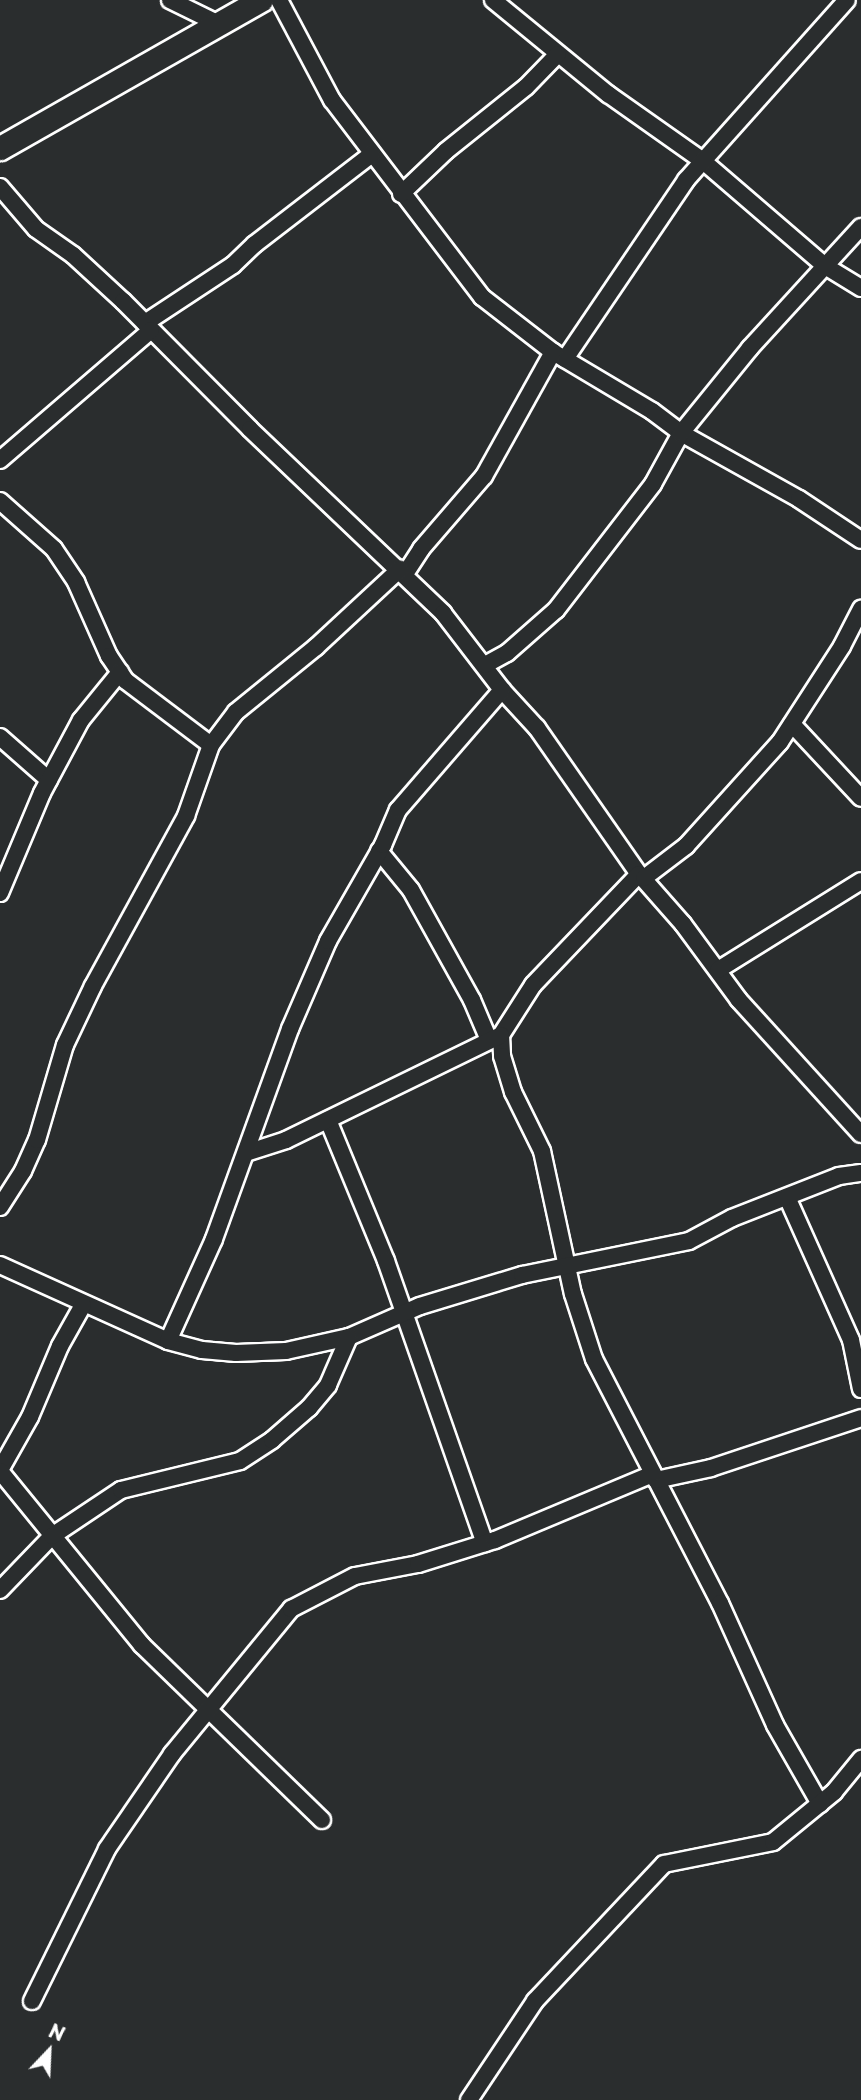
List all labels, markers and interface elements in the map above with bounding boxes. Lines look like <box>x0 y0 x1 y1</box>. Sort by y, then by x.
north arrow <box>14 2016 84 2086</box>
text: N <box>45 2016 70 2047</box>

